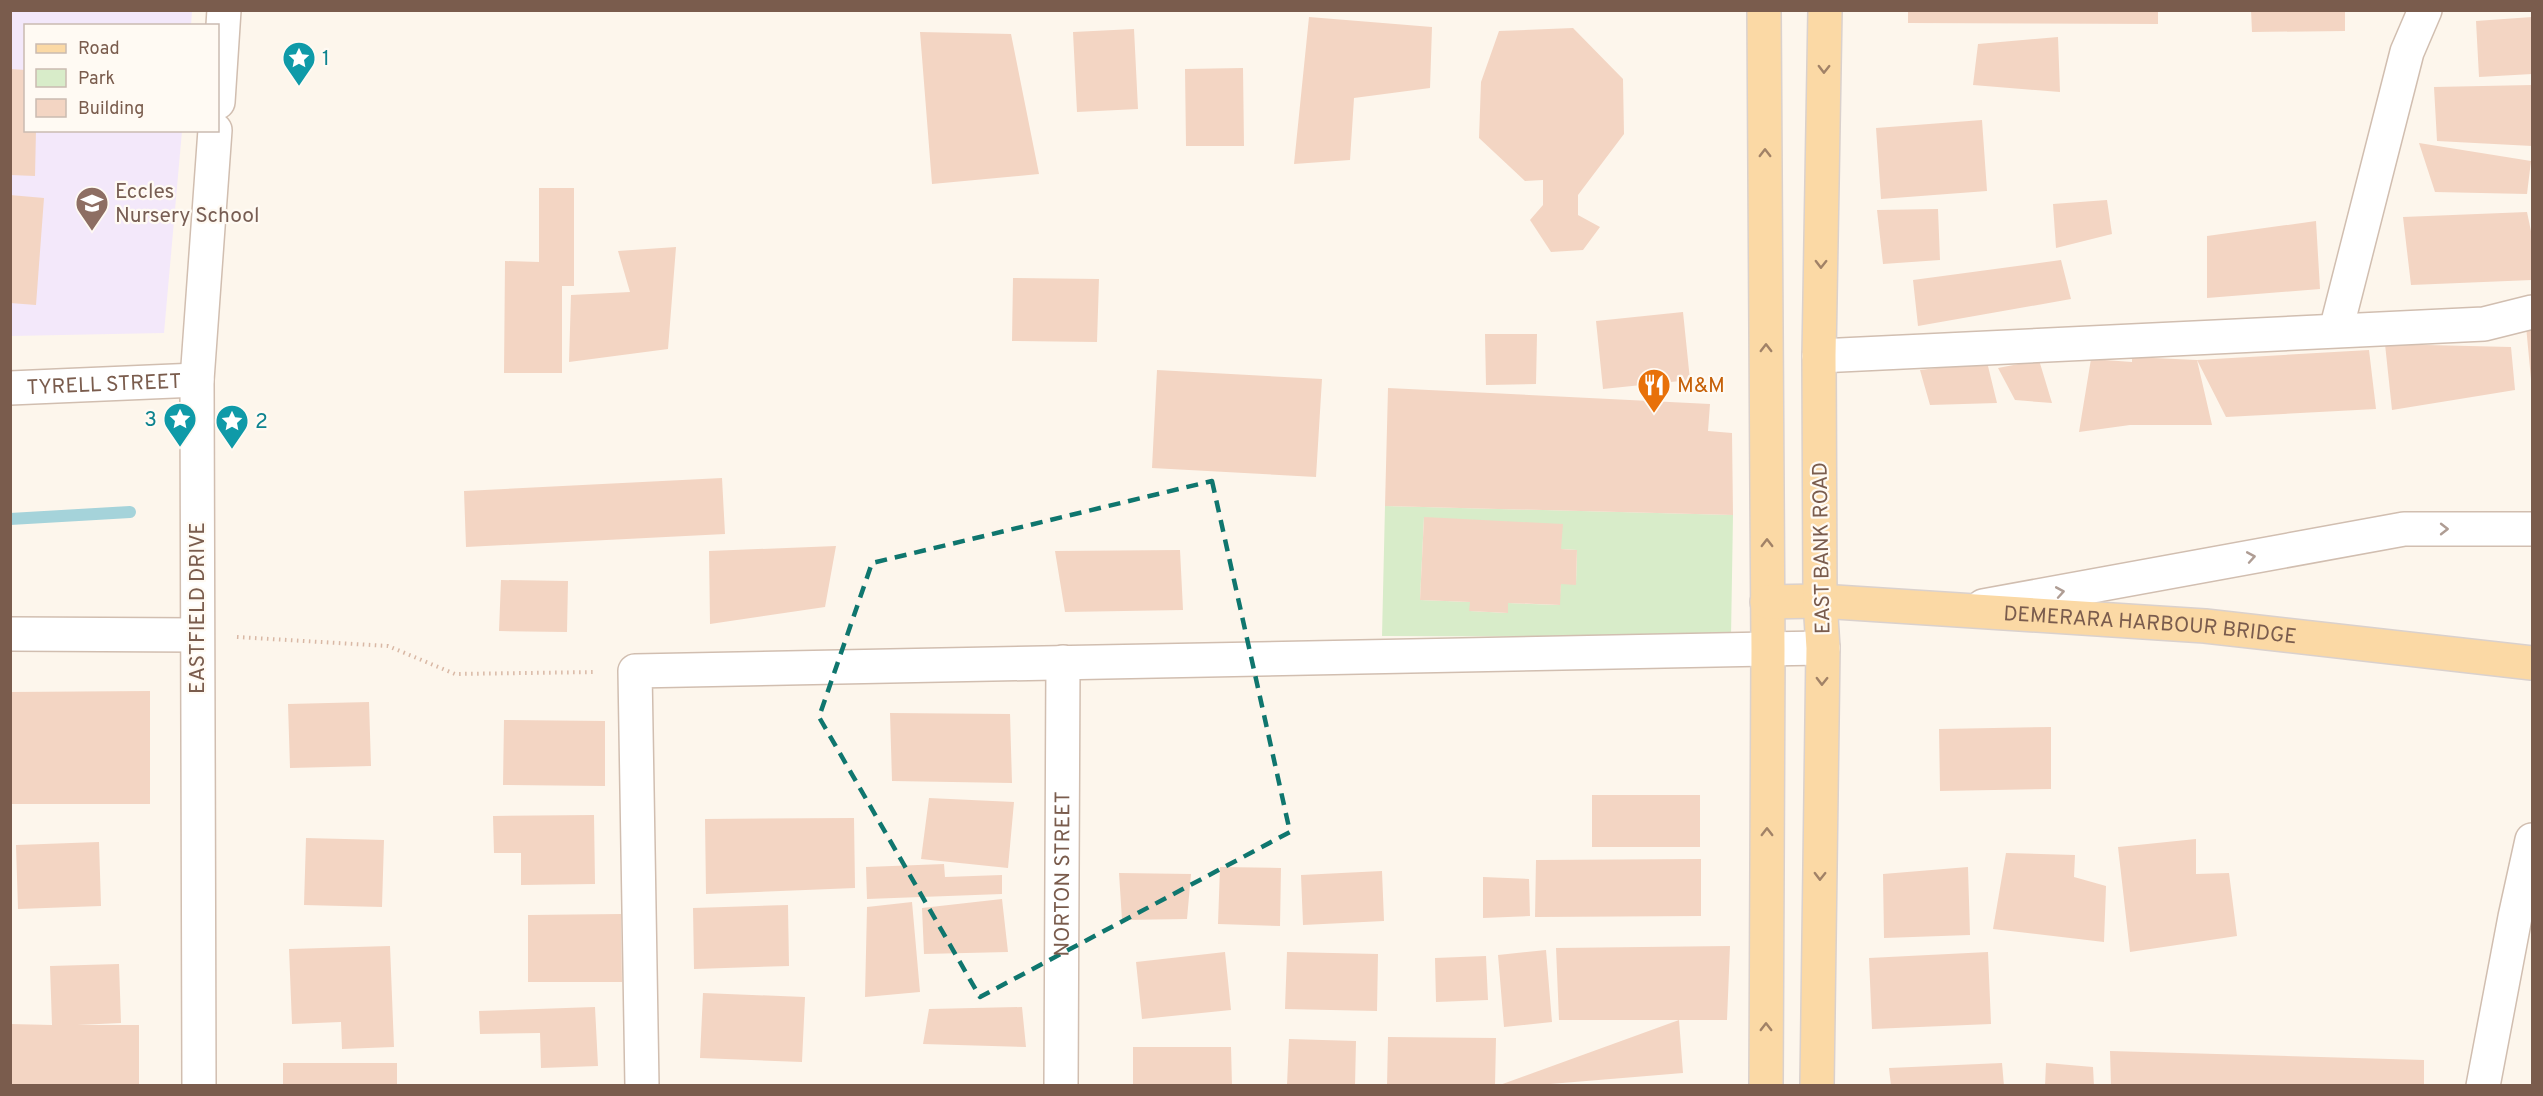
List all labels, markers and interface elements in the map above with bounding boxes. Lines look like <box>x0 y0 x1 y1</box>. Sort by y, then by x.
legend <box>24 24 219 132</box>
text: Road <box>78 38 120 61</box>
place icon: 1 <box>281 40 317 87</box>
place label: 1 <box>322 46 330 73</box>
one-way arrow <box>1818 64 1830 73</box>
text: Park <box>78 68 115 91</box>
text: Building <box>78 98 144 121</box>
one-way arrow <box>1759 149 1771 158</box>
place label: Eccles Nursery School <box>115 179 259 230</box>
school or university icon: Eccles Nursery School <box>74 185 110 232</box>
one-way arrow <box>1815 259 1827 268</box>
one-way arrow <box>1760 344 1772 353</box>
restaurant icon: M&M <box>1636 367 1672 414</box>
street label: TYRELL STREET <box>26 369 182 402</box>
place label: M&M <box>1677 373 1725 400</box>
place icon: 3 <box>162 401 198 448</box>
place icon: 2 <box>214 403 250 450</box>
place label: 3 <box>144 407 157 434</box>
place label: 2 <box>255 409 268 436</box>
street label: EAST BANK ROAD <box>1807 462 1837 634</box>
street label: EASTFIELD DRIVE <box>185 522 212 694</box>
one-way arrow <box>2439 523 2448 535</box>
one-way arrow <box>1761 539 1773 548</box>
one-way arrow <box>2246 551 2256 564</box>
one-way arrow <box>2054 586 2064 599</box>
street label: DEMERARA HARBOUR BRIDGE <box>2002 601 2298 651</box>
one-way arrow <box>1816 676 1828 685</box>
street label: NORTON STREET <box>1050 791 1077 957</box>
one-way arrow <box>1761 828 1773 837</box>
one-way arrow <box>1814 871 1826 880</box>
one-way arrow <box>1760 1023 1772 1032</box>

